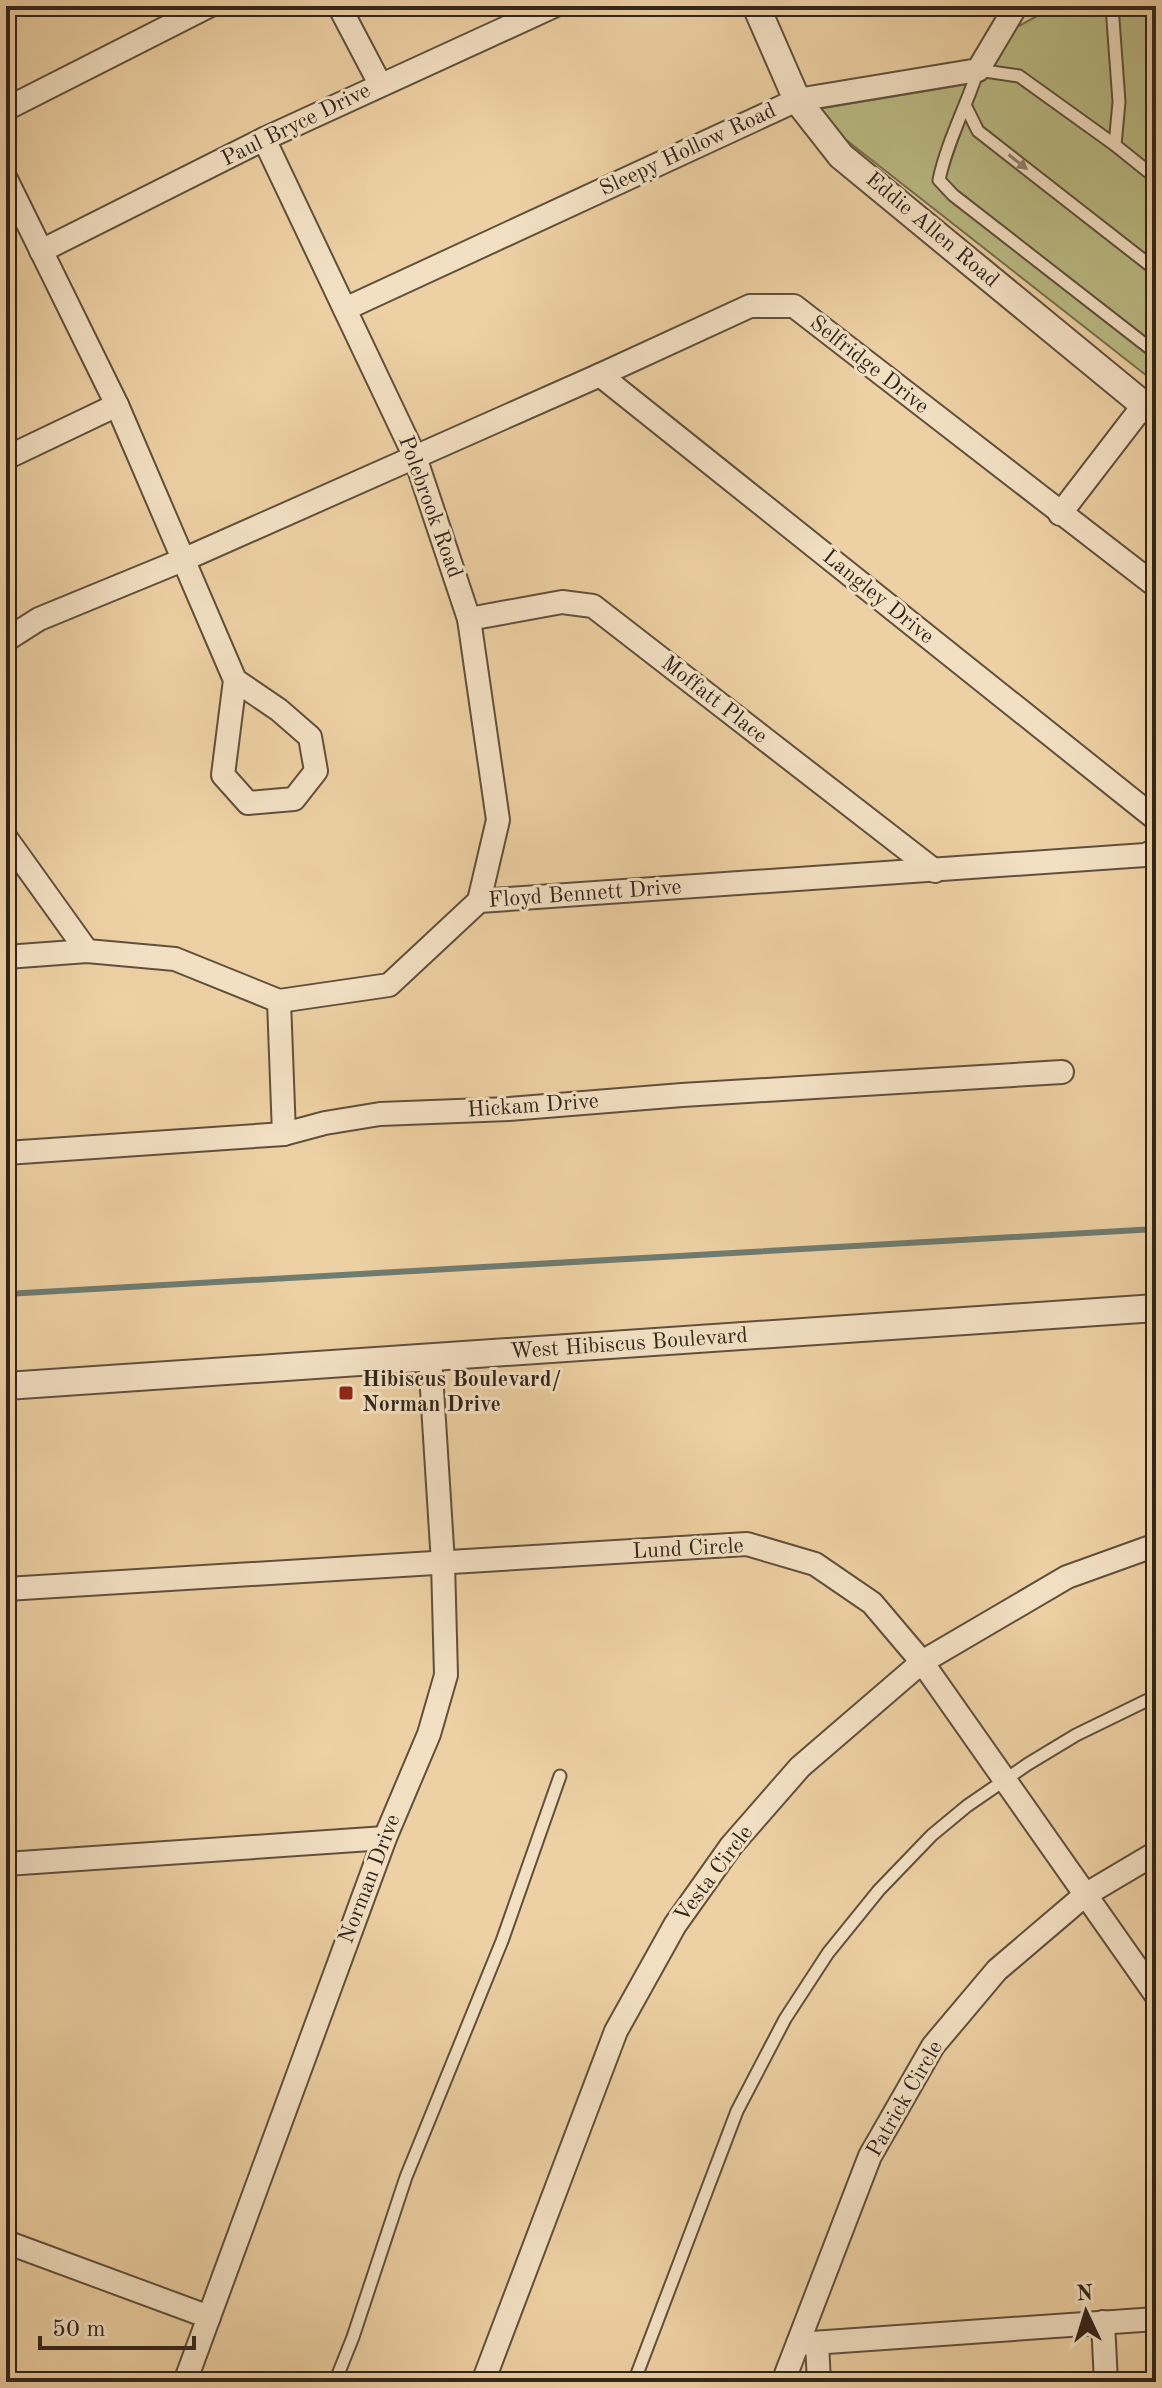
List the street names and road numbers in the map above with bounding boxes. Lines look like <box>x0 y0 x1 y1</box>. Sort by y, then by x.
street label: Paul Bryce Drive <box>218 80 374 170</box>
street label: Sleepy Hollow Road <box>596 99 780 201</box>
street label: Eddie Allen Road <box>861 168 1003 292</box>
street label: Selfridge Drive <box>805 312 933 418</box>
street label: Polebrook Road <box>394 433 466 581</box>
street label: Langley Drive <box>818 546 938 648</box>
street label: Moffatt Place <box>657 652 771 748</box>
street label: Floyd Bennett Drive <box>488 876 682 912</box>
street label: Hickam Drive <box>467 1090 599 1122</box>
street label: West Hibiscus Boulevard <box>509 1325 749 1363</box>
street label: Lund Circle <box>632 1535 744 1563</box>
street label: Norman Drive <box>335 1812 405 1946</box>
street label: Vesta Circle <box>671 1822 757 1926</box>
street label: Patrick Circle <box>863 2037 947 2161</box>

